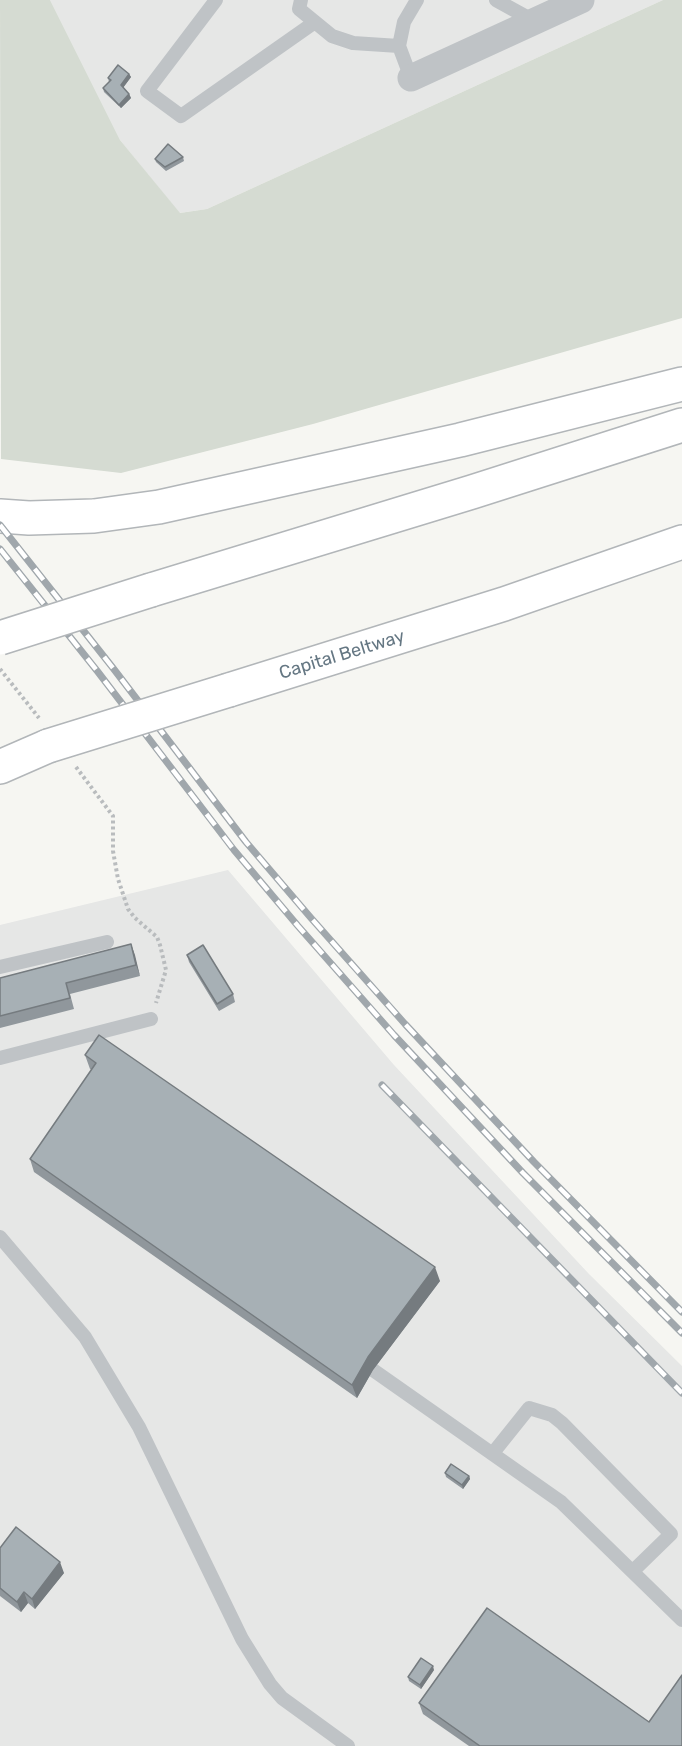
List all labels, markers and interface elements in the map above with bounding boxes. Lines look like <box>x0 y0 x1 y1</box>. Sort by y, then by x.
street label: Capital Beltway <box>277 626 407 684</box>

